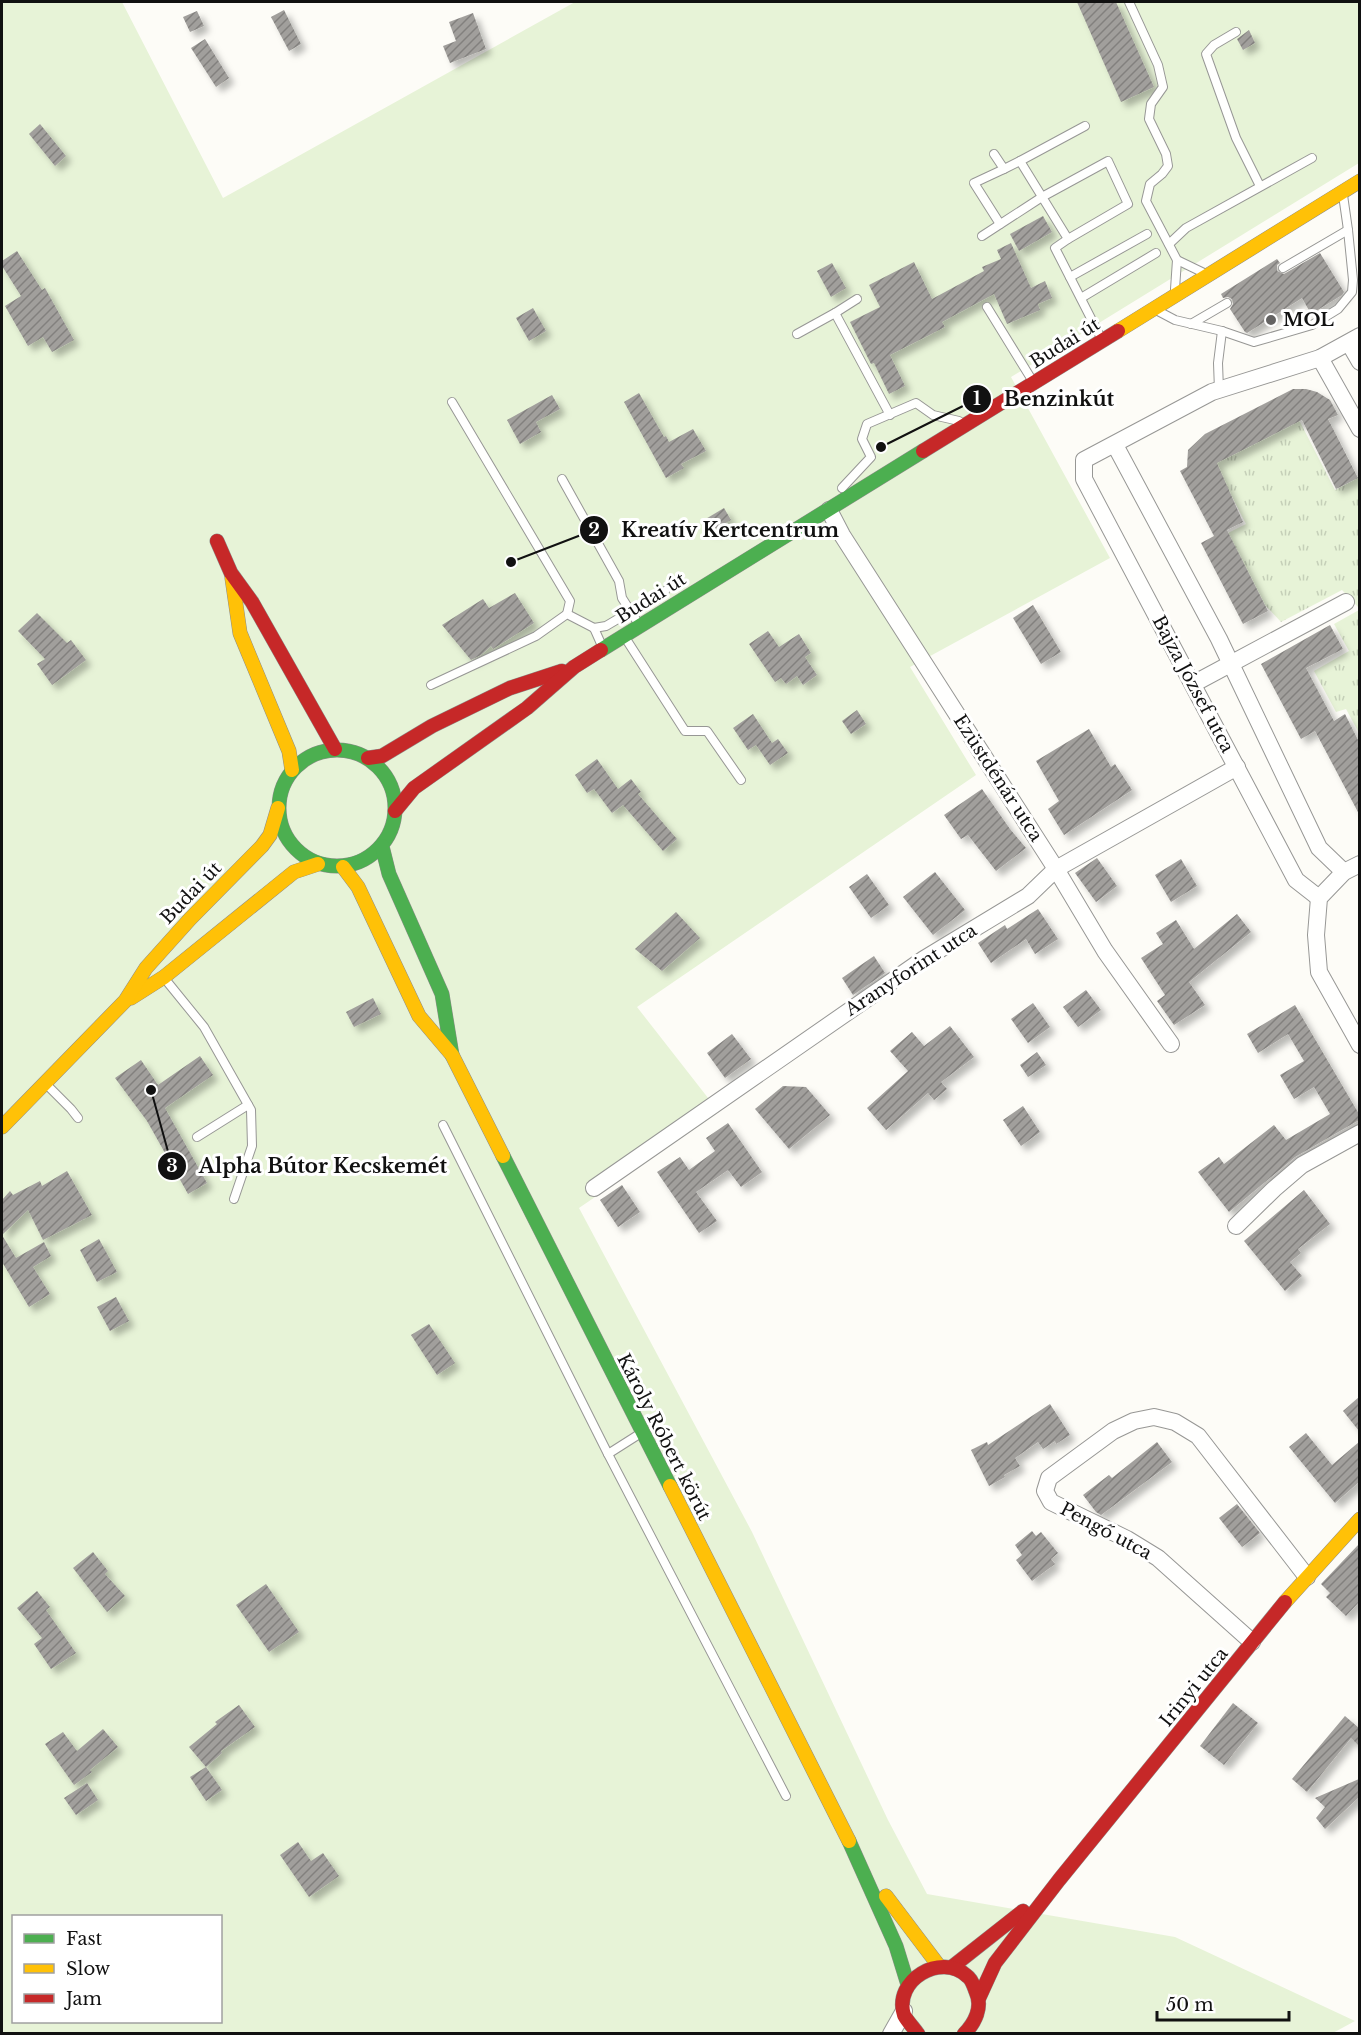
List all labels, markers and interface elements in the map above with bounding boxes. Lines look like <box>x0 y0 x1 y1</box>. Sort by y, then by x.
place label: MOL <box>1283 309 1334 331</box>
street label: Budai út <box>1026 313 1104 373</box>
marker: MOL <box>1264 313 1278 327</box>
callout: Benzinkút <box>962 380 1127 418</box>
text: Benzinkút <box>1004 387 1115 411</box>
text: 1 <box>973 388 981 410</box>
callout: Kreatív Kertcentrum <box>579 511 851 549</box>
text: Kreatív Kertcentrum <box>621 518 839 542</box>
text: 2 <box>588 519 600 541</box>
street label: Budai út <box>612 568 690 628</box>
street label: Bajza József utca <box>1148 612 1238 756</box>
street label: Ezüstdénár utca <box>949 710 1047 846</box>
street label: Budai út <box>156 857 226 929</box>
street label: Aranyforint utca <box>840 919 981 1021</box>
callout: Alpha Bútor Kecskemét <box>157 1147 460 1185</box>
text: Alpha Bútor Kecskemét <box>198 1154 447 1178</box>
text: 3 <box>166 1155 178 1177</box>
street label: Károly Róbert körút <box>612 1350 716 1524</box>
street label: Pengő utca <box>1056 1498 1156 1564</box>
street label: Irinyi utca <box>1155 1643 1233 1731</box>
legend <box>12 1915 222 2023</box>
text: Fast <box>66 1928 103 1950</box>
text: Slow <box>66 1958 111 1980</box>
scale bar <box>1157 1984 1289 2022</box>
text: Jam <box>64 1988 102 2010</box>
text: 50 m <box>1166 1994 1214 2016</box>

